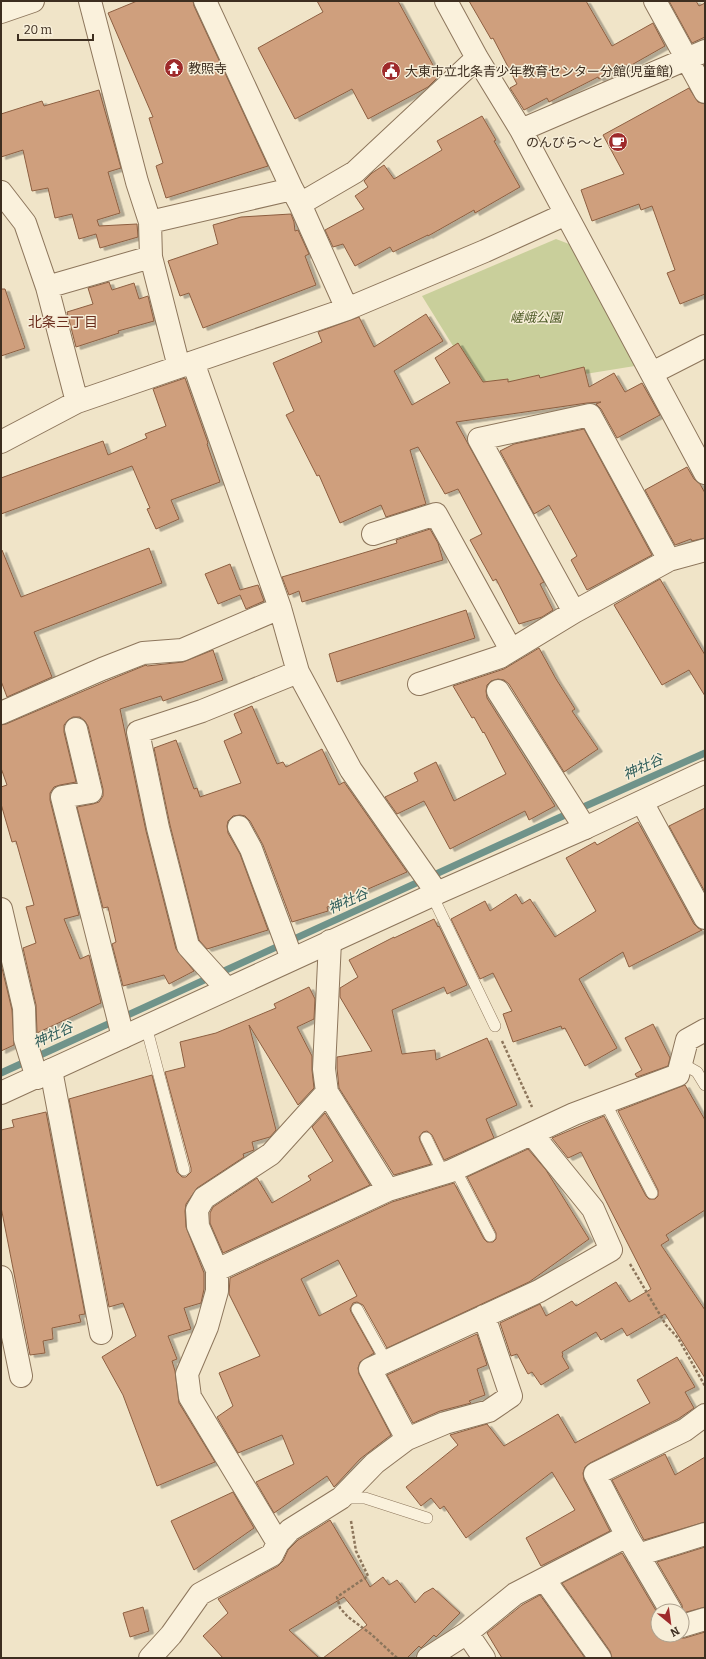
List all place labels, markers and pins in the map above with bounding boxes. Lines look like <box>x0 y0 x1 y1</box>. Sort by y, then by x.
temple icon: 教照寺 <box>163 57 185 79</box>
public building icon: 大東市立北条青少年教育センター分館(児童館) <box>380 60 402 82</box>
place label: 教照寺 <box>188 61 227 76</box>
place label: 大東市立北条青少年教育センター分館(児童館) <box>405 64 673 79</box>
cafe icon: のんびら～と <box>607 131 629 153</box>
place label: のんびら～と <box>526 135 604 150</box>

